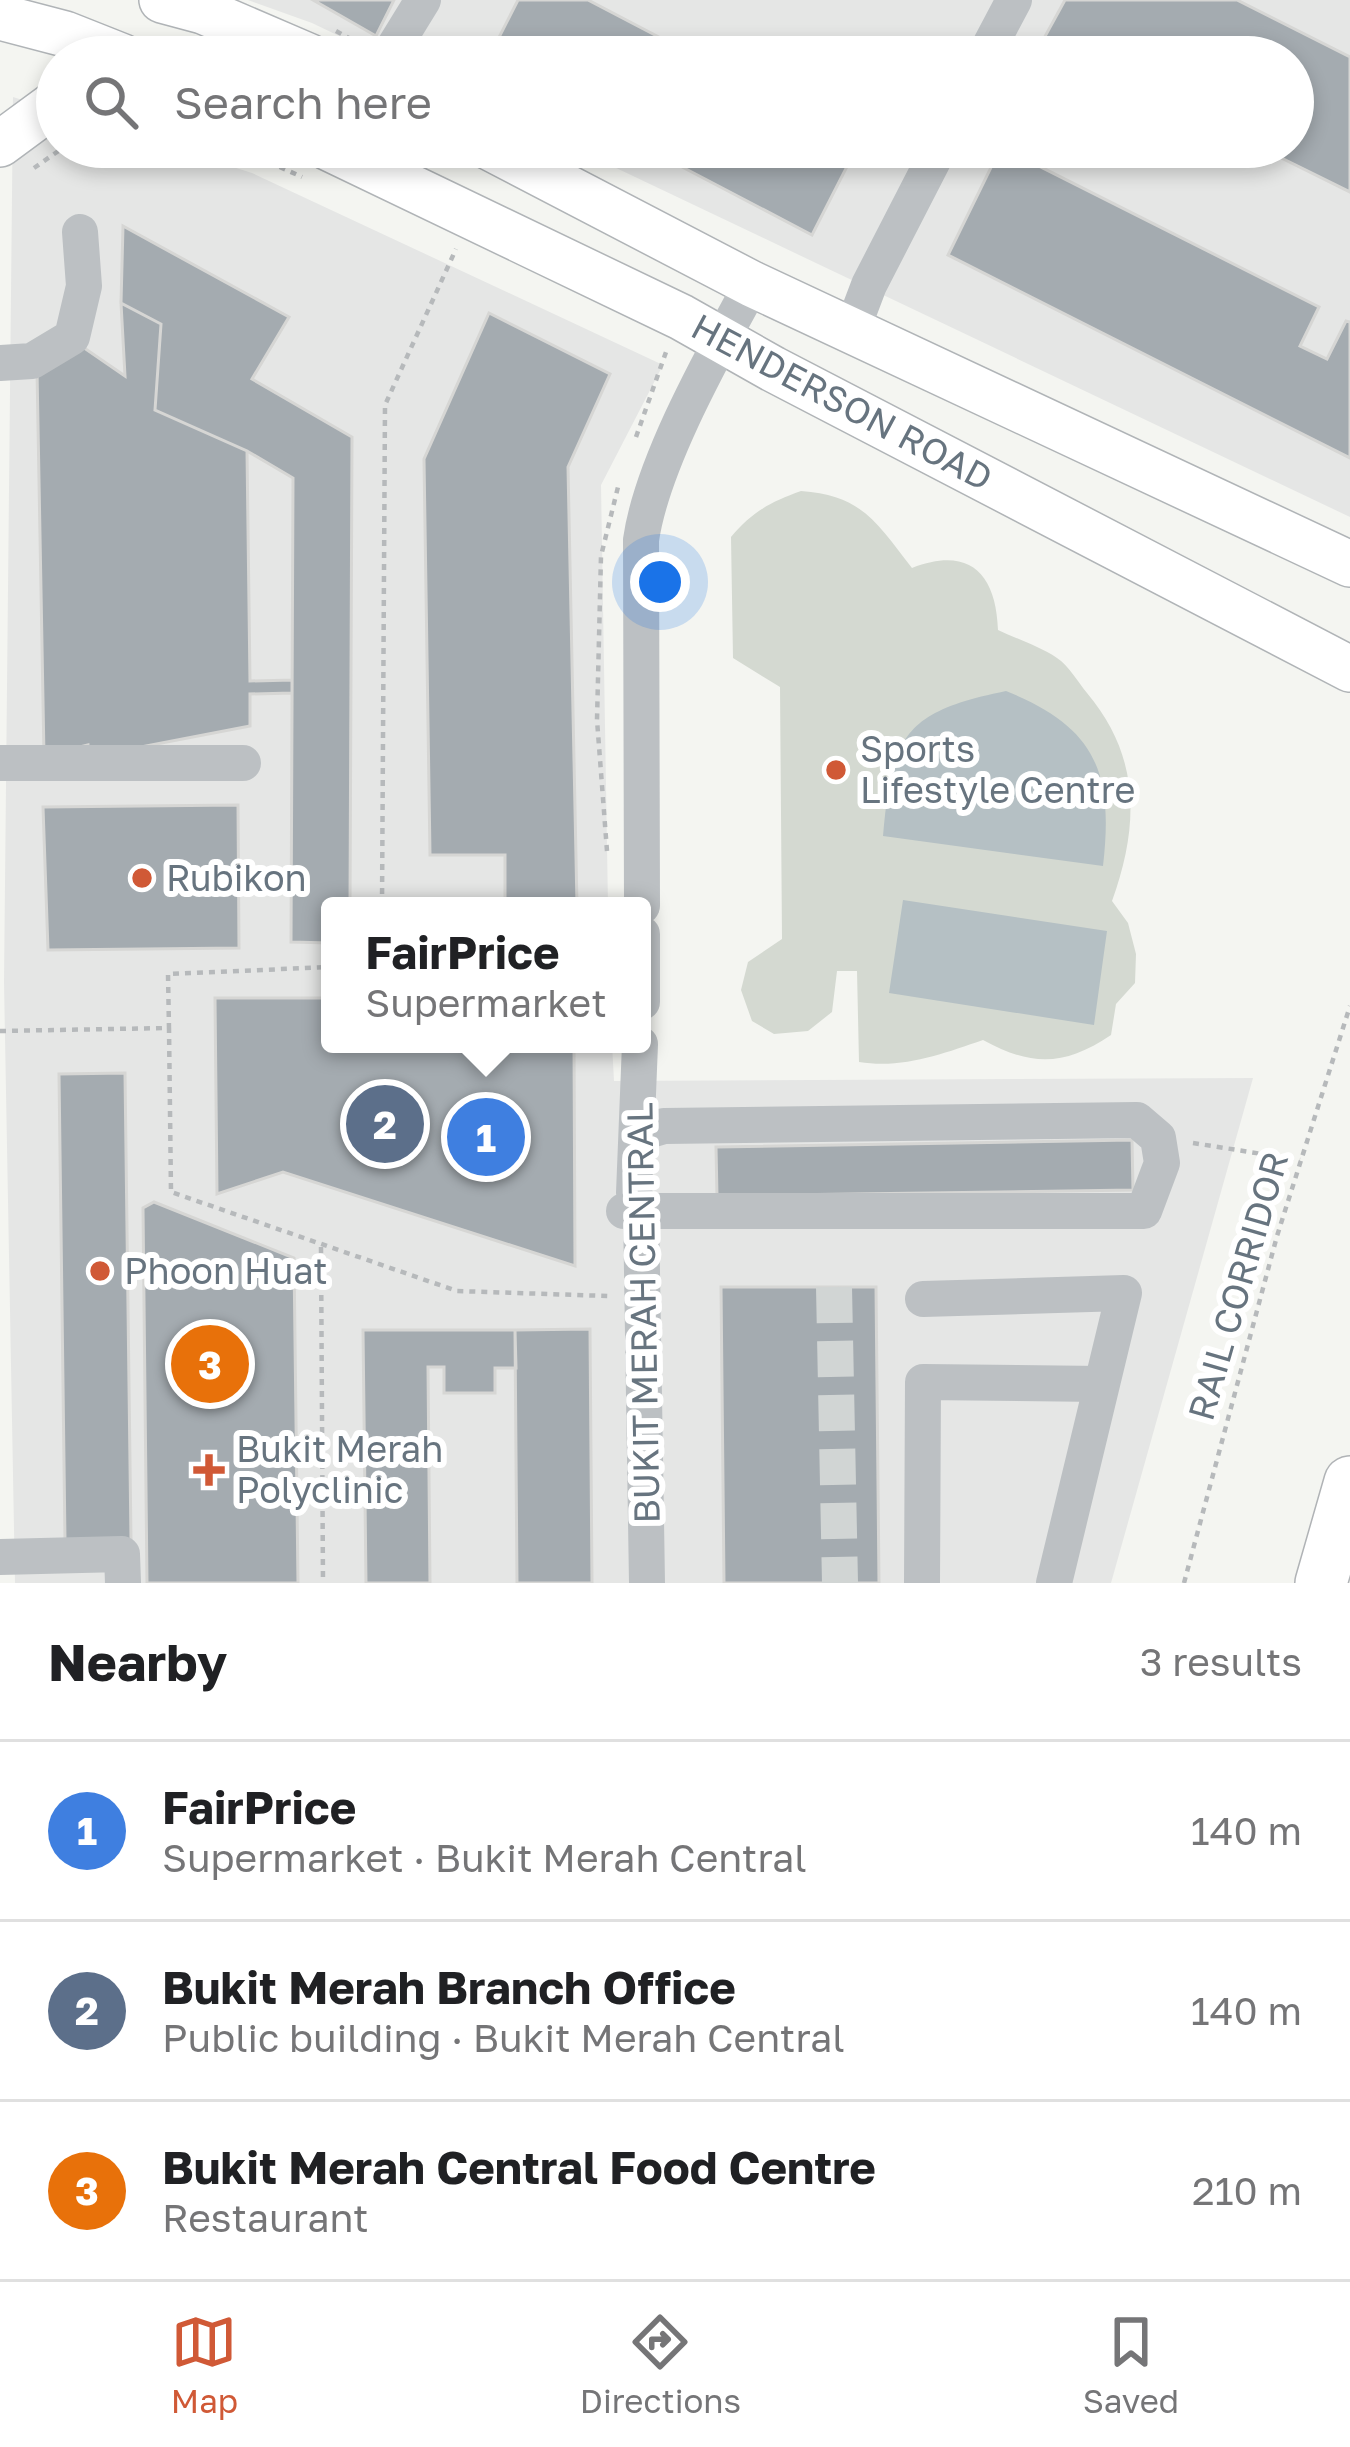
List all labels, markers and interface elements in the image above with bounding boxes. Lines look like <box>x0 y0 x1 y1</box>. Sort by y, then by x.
search box <box>36 36 1314 168</box>
icon: search <box>78 69 144 135</box>
text: Search here <box>174 75 432 129</box>
street label: HENDERSON ROAD <box>685 304 1000 499</box>
your location <box>630 552 690 612</box>
place label: Sports Lifestyle Centre <box>860 727 1135 811</box>
marker: Sports Lifestyle Centre <box>823 757 849 783</box>
place label: Rubikon <box>166 856 307 899</box>
marker: Rubikon <box>129 865 155 891</box>
popup <box>321 897 651 1053</box>
text: FairPrice <box>365 925 559 979</box>
text: Supermarket <box>365 979 607 1026</box>
pin: 2 <box>346 1079 424 1169</box>
pin: 1 <box>447 1092 525 1182</box>
street label: BUKIT MERAH CENTRAL <box>617 1102 668 1524</box>
street label: RAIL CORRIDOR <box>1179 1147 1296 1425</box>
place label: Phoon Huat <box>124 1249 328 1292</box>
marker: Phoon Huat <box>87 1258 113 1284</box>
pin: 3 <box>171 1319 249 1409</box>
place label: Bukit Merah Polyclinic <box>236 1427 443 1511</box>
marker: Bukit Merah Polyclinic <box>193 1454 225 1486</box>
text: Nearby <box>48 1631 227 1692</box>
text: 3 results <box>1140 1638 1302 1685</box>
text: FairPrice <box>162 1780 356 1834</box>
text: 1 <box>77 1807 97 1854</box>
text: 140 m <box>1191 1807 1302 1854</box>
text: Supermarket · Bukit Merah Central <box>162 1834 807 1881</box>
text: Bukit Merah Branch Office <box>162 1960 736 2014</box>
text: 2 <box>75 1987 99 2034</box>
text: 140 m <box>1191 1987 1302 2034</box>
text: Public building · Bukit Merah Central <box>162 2014 845 2061</box>
text: Bukit Merah Central Food Centre <box>162 2140 876 2194</box>
text: 3 <box>75 2167 99 2214</box>
text: 210 m <box>1192 2167 1302 2214</box>
text: Restaurant <box>162 2194 369 2241</box>
tab: Map <box>171 2309 238 2420</box>
tab: Directions <box>580 2309 741 2420</box>
tab: Saved <box>1083 2309 1179 2420</box>

